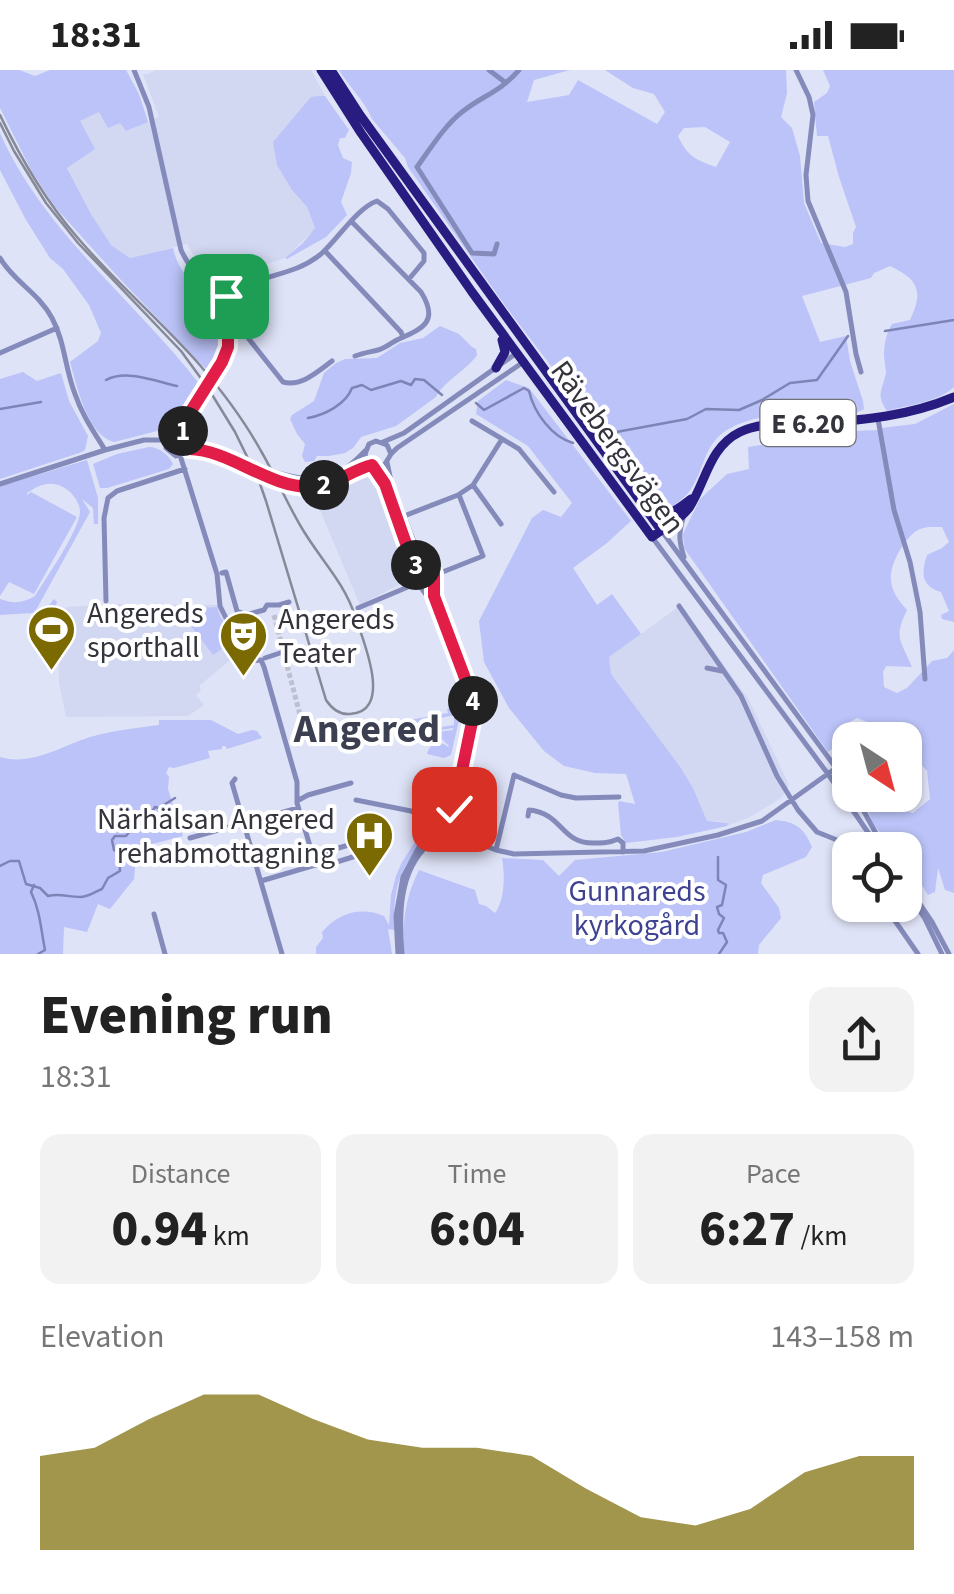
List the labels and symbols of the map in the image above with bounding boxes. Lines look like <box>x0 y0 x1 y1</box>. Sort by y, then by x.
pin <box>184 254 269 339</box>
street label: Rävebergsvägen <box>540 352 695 543</box>
road number: E 6.20 <box>760 400 856 446</box>
pin: 1 <box>158 406 208 456</box>
pin: 2 <box>299 460 349 510</box>
pin: 3 <box>391 540 441 590</box>
place label: Angereds sporthall <box>87 592 204 669</box>
place label: Angereds Teater <box>278 598 395 675</box>
sports icon: Angereds sporthall <box>26 604 78 672</box>
theatre icon: Angereds Teater <box>217 610 269 678</box>
pin: 4 <box>448 676 498 726</box>
district label: Angered <box>293 701 440 758</box>
north arrow <box>832 722 922 812</box>
pin <box>412 767 497 852</box>
place label: Närhälsan Angered rehabmottagning <box>97 798 335 875</box>
hospital icon: Närhälsan Angered rehabmottagning <box>344 810 396 878</box>
park label: Gunnareds kyrkogård <box>569 870 705 947</box>

